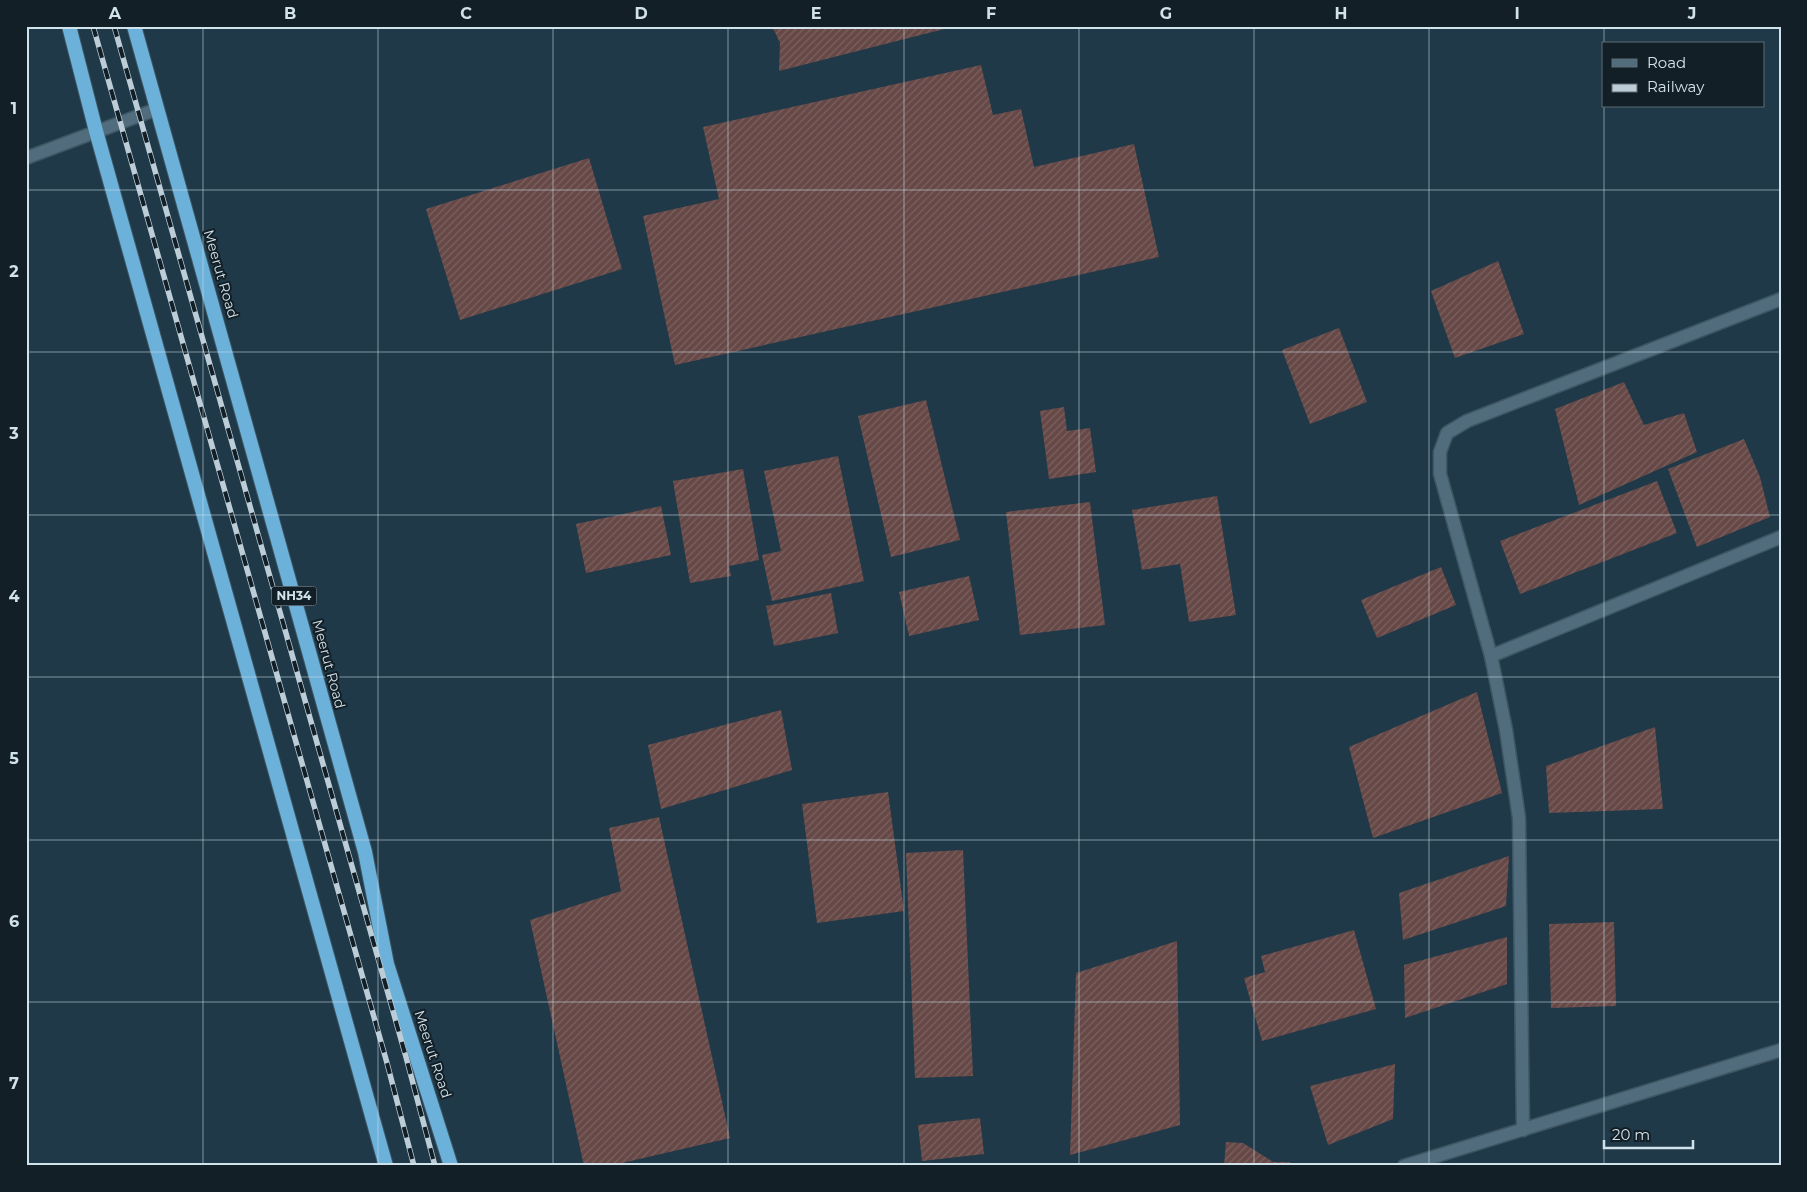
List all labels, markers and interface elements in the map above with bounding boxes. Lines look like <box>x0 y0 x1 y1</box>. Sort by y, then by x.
text: A <box>108 4 122 23</box>
text: B <box>284 4 296 23</box>
text: C <box>460 4 472 23</box>
text: D <box>634 4 648 23</box>
text: E <box>811 4 821 23</box>
text: F <box>986 4 996 23</box>
text: G <box>1160 4 1172 23</box>
text: H <box>1335 4 1347 23</box>
text: I <box>1514 4 1520 23</box>
text: J <box>1687 4 1696 23</box>
legend <box>1602 42 1764 108</box>
text: Road <box>1647 53 1686 72</box>
text: Railway <box>1647 77 1705 96</box>
text: 1 <box>11 99 17 118</box>
street label: Meerut Road <box>200 228 242 320</box>
text: 2 <box>9 262 19 281</box>
text: 3 <box>8 424 19 443</box>
road number: NH34 <box>272 586 316 606</box>
text: 4 <box>8 587 20 606</box>
street label: Meerut Road <box>308 618 350 710</box>
text: 5 <box>9 749 19 768</box>
text: 6 <box>9 912 19 931</box>
street label: Meerut Road <box>410 1008 456 1100</box>
text: 7 <box>9 1074 19 1093</box>
scale bar <box>1604 1117 1693 1149</box>
text: 20 m <box>1612 1125 1650 1144</box>

